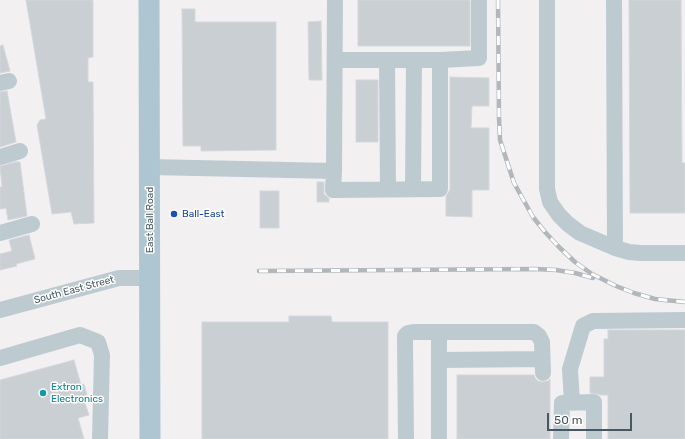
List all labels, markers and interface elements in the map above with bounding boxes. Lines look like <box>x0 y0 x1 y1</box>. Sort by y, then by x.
street label: East Ball Road <box>144 187 156 253</box>
place label: Ball-East <box>182 208 224 220</box>
marker: Ball-East <box>169 209 179 219</box>
street label: South East Street <box>33 274 115 306</box>
place label: Extron Electronics <box>51 381 103 404</box>
marker: Extron Electronics <box>38 388 48 398</box>
scale bar <box>549 405 634 431</box>
text: 50 m <box>554 413 582 427</box>

